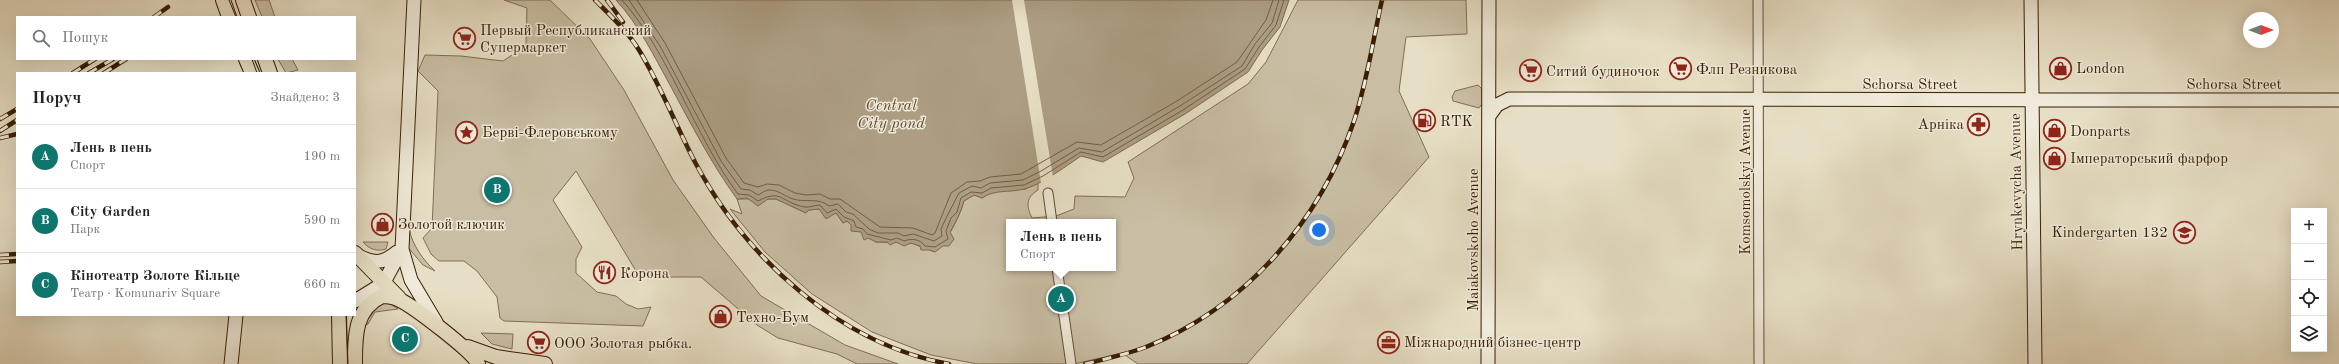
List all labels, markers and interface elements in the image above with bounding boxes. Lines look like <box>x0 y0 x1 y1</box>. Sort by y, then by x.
north arrow <box>2243 12 2279 48</box>
search box <box>16 16 356 60</box>
place label: Первый Республиканский Супермаркет <box>480 24 651 56</box>
supermarket icon: Первый Республиканский Супермаркет <box>452 26 478 52</box>
icon: search <box>30 27 52 49</box>
text: Пошук <box>62 31 108 46</box>
shop icon: London <box>2048 55 2074 81</box>
supermarket icon: Флп Резникова <box>1668 56 1694 82</box>
supermarket icon: Ситий будиночок <box>1517 58 1543 84</box>
place label: London <box>2076 62 2125 77</box>
place label: Флп Резникова <box>1696 63 1798 78</box>
place label: Ситий будиночок <box>1546 65 1660 80</box>
street label: Schorsa Street <box>1862 78 1958 93</box>
street label: Schorsa Street <box>2186 78 2282 93</box>
text: Поруч <box>32 90 81 107</box>
text: Знайдено: 3 <box>271 91 340 104</box>
water label: Central City pond <box>857 98 925 132</box>
fuel station icon: RTK <box>1411 108 1437 134</box>
street label: Komsomolskyi Avenue <box>1739 109 1754 255</box>
pharmacy icon: Арніка <box>1966 111 1992 137</box>
street label: Hrynkevycha Avenue <box>2009 113 2026 251</box>
place label: RTK <box>1440 115 1473 130</box>
place label: Арніка <box>1918 118 1965 133</box>
shop icon: Donparts <box>2041 118 2067 144</box>
place icon: Берві-Флеровському <box>453 119 479 145</box>
place label: Donparts <box>2070 125 2130 140</box>
place label: Берві-Флеровському <box>482 126 618 141</box>
text: Лень в пень <box>70 141 152 156</box>
shop icon: Імператорський фарфор <box>2042 145 2068 171</box>
text: A <box>40 150 50 163</box>
text: 190 m <box>303 150 340 163</box>
place label: Імператорський фарфор <box>2070 152 2228 167</box>
text: Спорт <box>70 159 105 172</box>
street label: Maiakovskoho Avenue <box>1467 168 1482 312</box>
pin: B <box>484 175 510 205</box>
text: City Garden <box>70 205 150 220</box>
map controls <box>2291 208 2327 352</box>
button: + <box>2291 208 2327 244</box>
shop icon: Золотой ключик <box>369 211 395 237</box>
text: B <box>40 214 50 227</box>
text: 590 m <box>303 214 340 227</box>
place label: Золотой ключик <box>398 218 505 233</box>
popup <box>1006 219 1116 271</box>
school or university icon: Kindergarten 132 <box>2171 219 2197 245</box>
your location <box>1309 220 1329 240</box>
text: Парк <box>70 223 100 236</box>
place label: Kindergarten 132 <box>2051 226 2168 241</box>
text: Лень в пень <box>1020 230 1102 245</box>
button: − <box>2291 244 2327 280</box>
text: Спорт <box>1020 248 1055 261</box>
restaurant icon: Корона <box>592 260 618 286</box>
place label: Корона <box>620 267 670 282</box>
text: Кінотеатр Золоте Кільце <box>70 269 240 284</box>
text: C <box>41 278 49 291</box>
text: 660 m <box>303 278 340 291</box>
button: locate <box>2291 280 2327 316</box>
pin: A <box>1048 284 1074 314</box>
text: Театр · Komunariv Square <box>70 287 220 300</box>
shop icon: Техно-Бум <box>708 304 734 330</box>
place label: Техно-Бум <box>736 311 809 326</box>
button: layers <box>2291 316 2327 352</box>
pin: C <box>392 324 418 354</box>
office icon: Міжнародний бізнес-центр <box>1376 329 1402 355</box>
supermarket icon: ООО Золотая рыбка. <box>526 330 552 356</box>
place label: Міжнародний бізнес-центр <box>1404 336 1581 351</box>
place label: ООО Золотая рыбка. <box>554 337 692 352</box>

